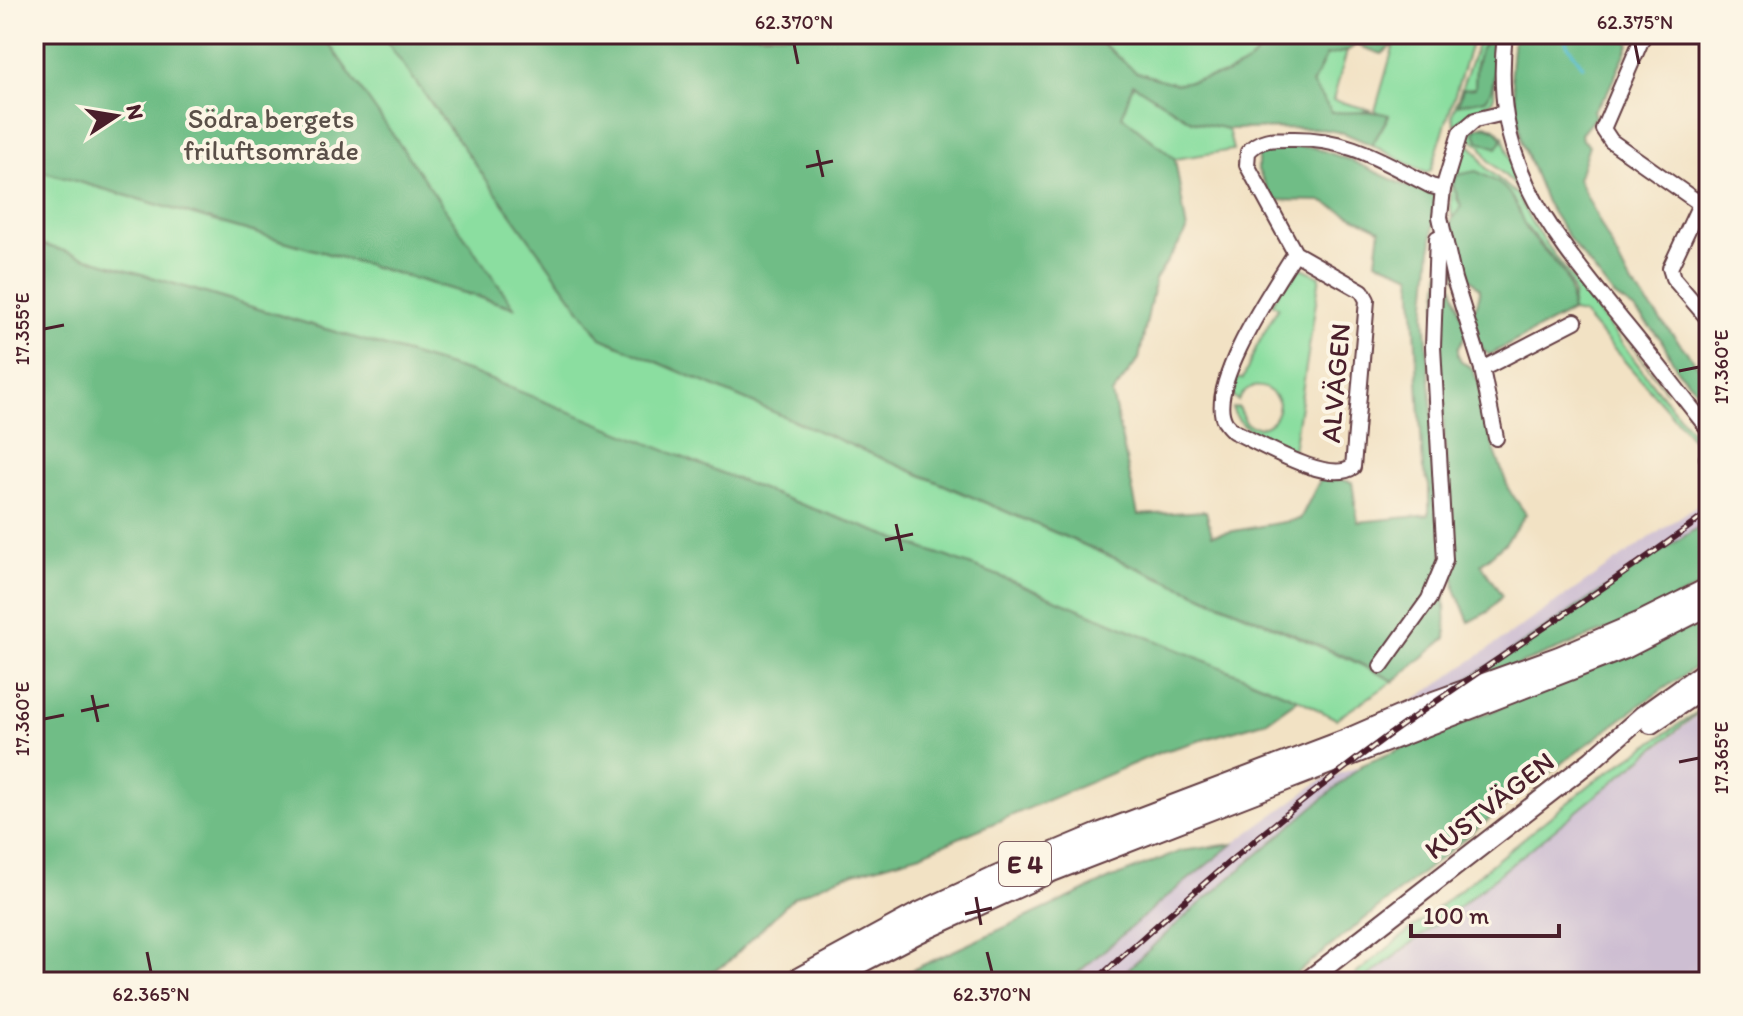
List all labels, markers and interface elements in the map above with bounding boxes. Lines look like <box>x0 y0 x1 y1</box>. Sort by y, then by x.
text: 62.370°N <box>755 10 833 34</box>
text: 62.375°N <box>1597 10 1673 34</box>
north arrow <box>76 76 156 156</box>
park label: Södra bergets friluftsområde <box>183 101 359 167</box>
text: N <box>120 102 150 122</box>
text: 17.355°E <box>10 293 34 365</box>
street label: ALVÄGEN <box>1313 322 1357 444</box>
text: 17.360°E <box>1709 330 1733 404</box>
text: 17.360°E <box>10 682 34 756</box>
text: 17.365°E <box>1709 721 1733 795</box>
street label: KUSTVÄGEN <box>1417 744 1561 866</box>
road number: E 4 <box>999 842 1051 886</box>
scale bar <box>1411 888 1559 938</box>
text: 100 m <box>1423 901 1489 930</box>
text: 62.365°N <box>112 982 190 1006</box>
text: 62.370°N <box>953 982 1031 1006</box>

